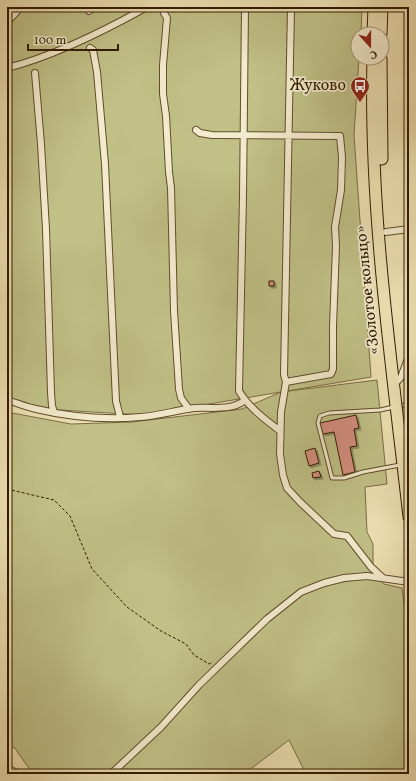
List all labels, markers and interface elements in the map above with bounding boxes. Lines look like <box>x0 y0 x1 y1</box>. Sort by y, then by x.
scale bar <box>28 26 118 52</box>
north arrow <box>350 26 390 66</box>
text: 100 m <box>34 33 67 49</box>
text: С <box>367 46 379 62</box>
place label: Жуково <box>289 75 346 97</box>
bus stop icon: Жуково <box>349 75 371 103</box>
street label: «Золотое кольцо» <box>350 224 386 356</box>

